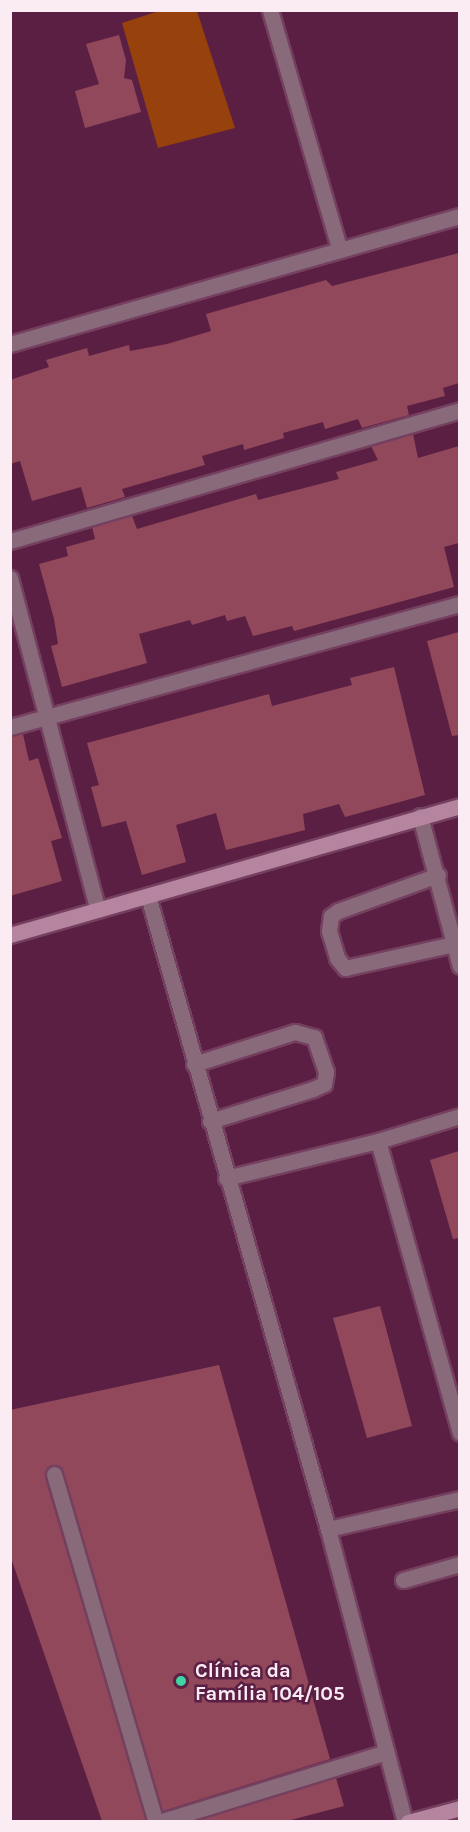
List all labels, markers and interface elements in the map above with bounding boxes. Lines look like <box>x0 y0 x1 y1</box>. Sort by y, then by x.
place label: Clínica da Família 104/105 <box>195 1658 345 1705</box>
marker: Clínica da Família 104/105 <box>172 1672 190 1690</box>

